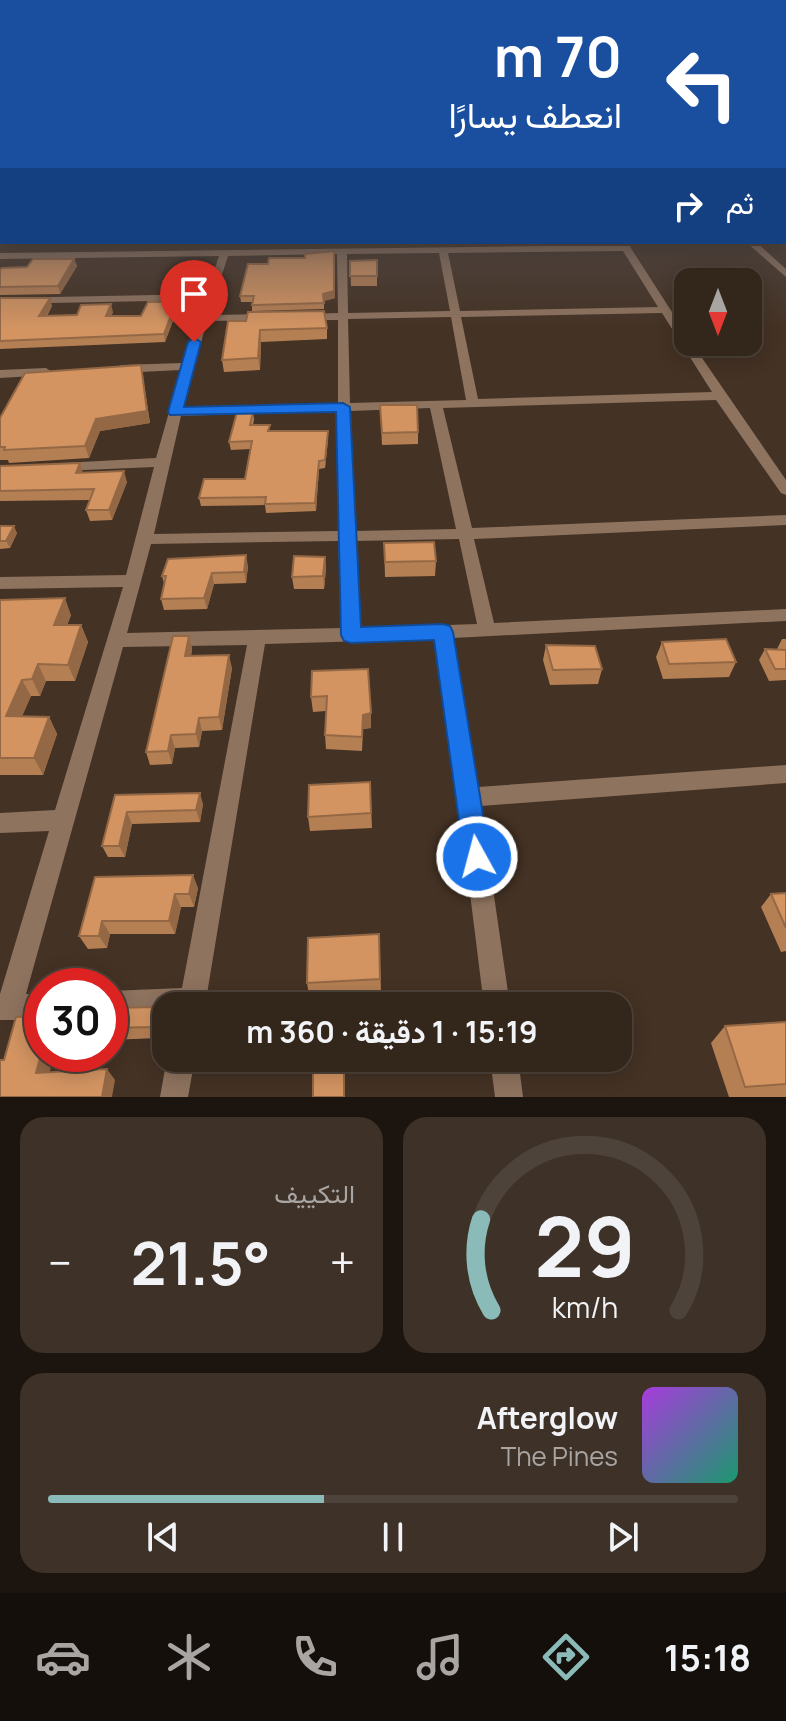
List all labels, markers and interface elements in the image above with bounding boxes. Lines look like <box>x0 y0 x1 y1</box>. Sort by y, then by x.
text: 70 m <box>494 17 622 94</box>
icon: left <box>650 32 754 136</box>
text: انعطف يسارًا <box>449 90 622 139</box>
text: ثم <box>726 182 754 223</box>
icon: right <box>666 184 710 228</box>
pin <box>160 260 228 342</box>
north arrow <box>674 268 762 356</box>
map controls <box>674 268 762 356</box>
icon: arrive <box>172 272 216 316</box>
position arrow <box>435 815 519 899</box>
speed limit sign: 30 <box>24 968 128 1072</box>
text: 15:19 · 1 دقيقة · 360 m <box>246 1011 538 1052</box>
text: التكييف <box>274 1175 355 1211</box>
text: 29 <box>534 1188 635 1302</box>
text: 21.5° <box>131 1221 271 1303</box>
text: − <box>48 1232 72 1292</box>
text: + <box>330 1232 355 1292</box>
text: km/h <box>551 1288 618 1327</box>
text: Afterglow <box>477 1397 618 1438</box>
text: The Pines <box>501 1438 618 1474</box>
icon: previous <box>141 1515 185 1559</box>
icon: pause <box>371 1515 415 1559</box>
icon: next <box>601 1515 645 1559</box>
icon: car <box>35 1629 91 1685</box>
icon: climate <box>161 1629 217 1685</box>
icon: phone <box>287 1629 343 1685</box>
icon: music <box>412 1629 468 1685</box>
icon: directions <box>538 1629 594 1685</box>
text: 15:18 <box>664 1633 751 1682</box>

